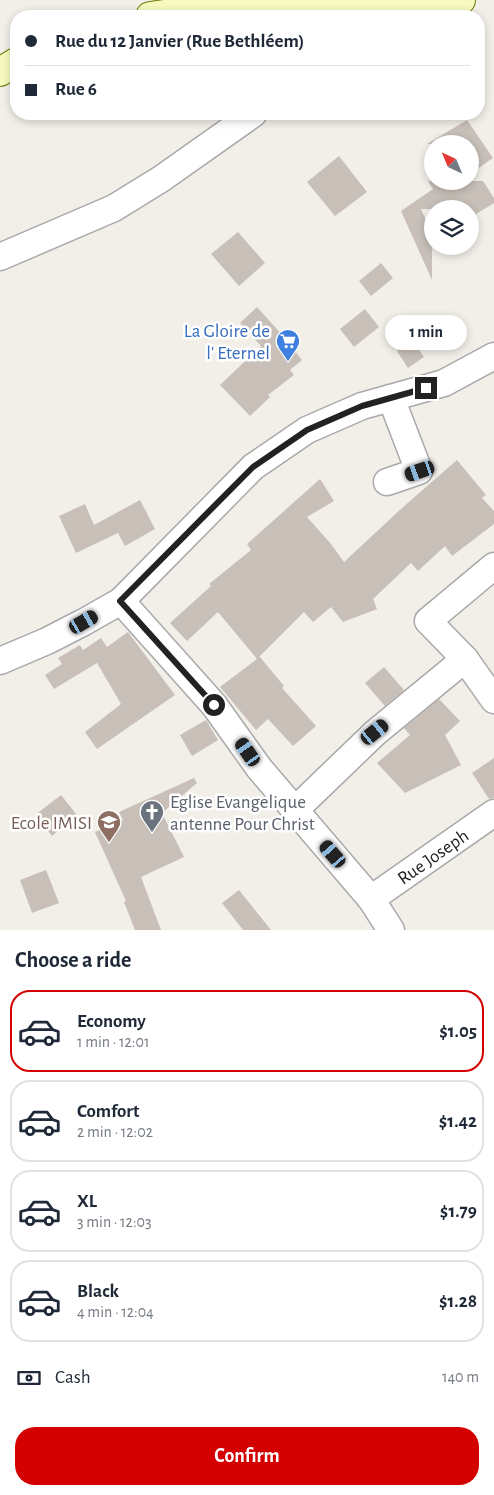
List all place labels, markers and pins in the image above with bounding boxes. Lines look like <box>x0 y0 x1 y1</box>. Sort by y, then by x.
place label: La Gloire de l' Eternel <box>184 322 270 363</box>
supermarket icon: La Gloire de l' Eternel <box>275 328 301 362</box>
place label: Eglise Evangelique antenne Pour Christ <box>170 793 315 834</box>
church icon: Eglise Evangelique antenne Pour Christ <box>139 799 165 833</box>
school or university icon: Ecole IMISI <box>96 809 122 843</box>
place label: Ecole IMISI <box>11 814 92 833</box>

